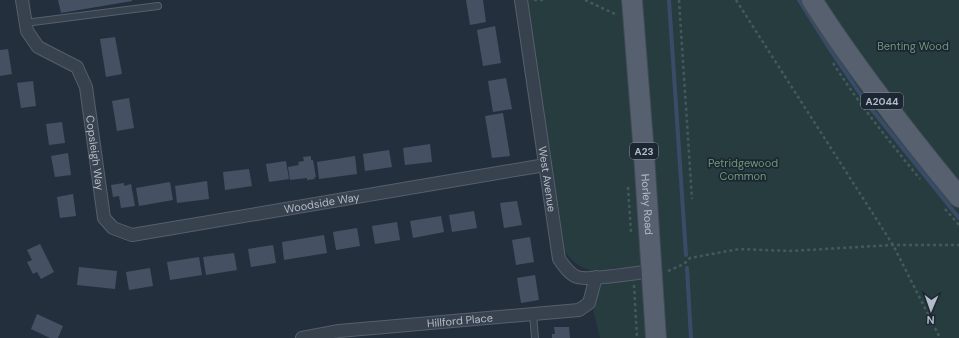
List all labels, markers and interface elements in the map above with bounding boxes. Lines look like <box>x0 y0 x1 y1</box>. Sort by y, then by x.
park label: Benting Wood <box>877 39 949 53</box>
road number: A2044 <box>861 93 903 109</box>
street label: Copsleigh Way <box>83 114 107 191</box>
road number: A23 <box>630 143 658 159</box>
street label: West Avenue <box>536 145 559 213</box>
park label: Petridgewood Common <box>708 156 778 183</box>
street label: Horley Road <box>638 173 656 236</box>
street label: Woodside Way <box>283 190 361 216</box>
north arrow <box>911 290 951 330</box>
street label: Hillford Place <box>426 311 493 330</box>
text: N <box>926 313 935 327</box>

